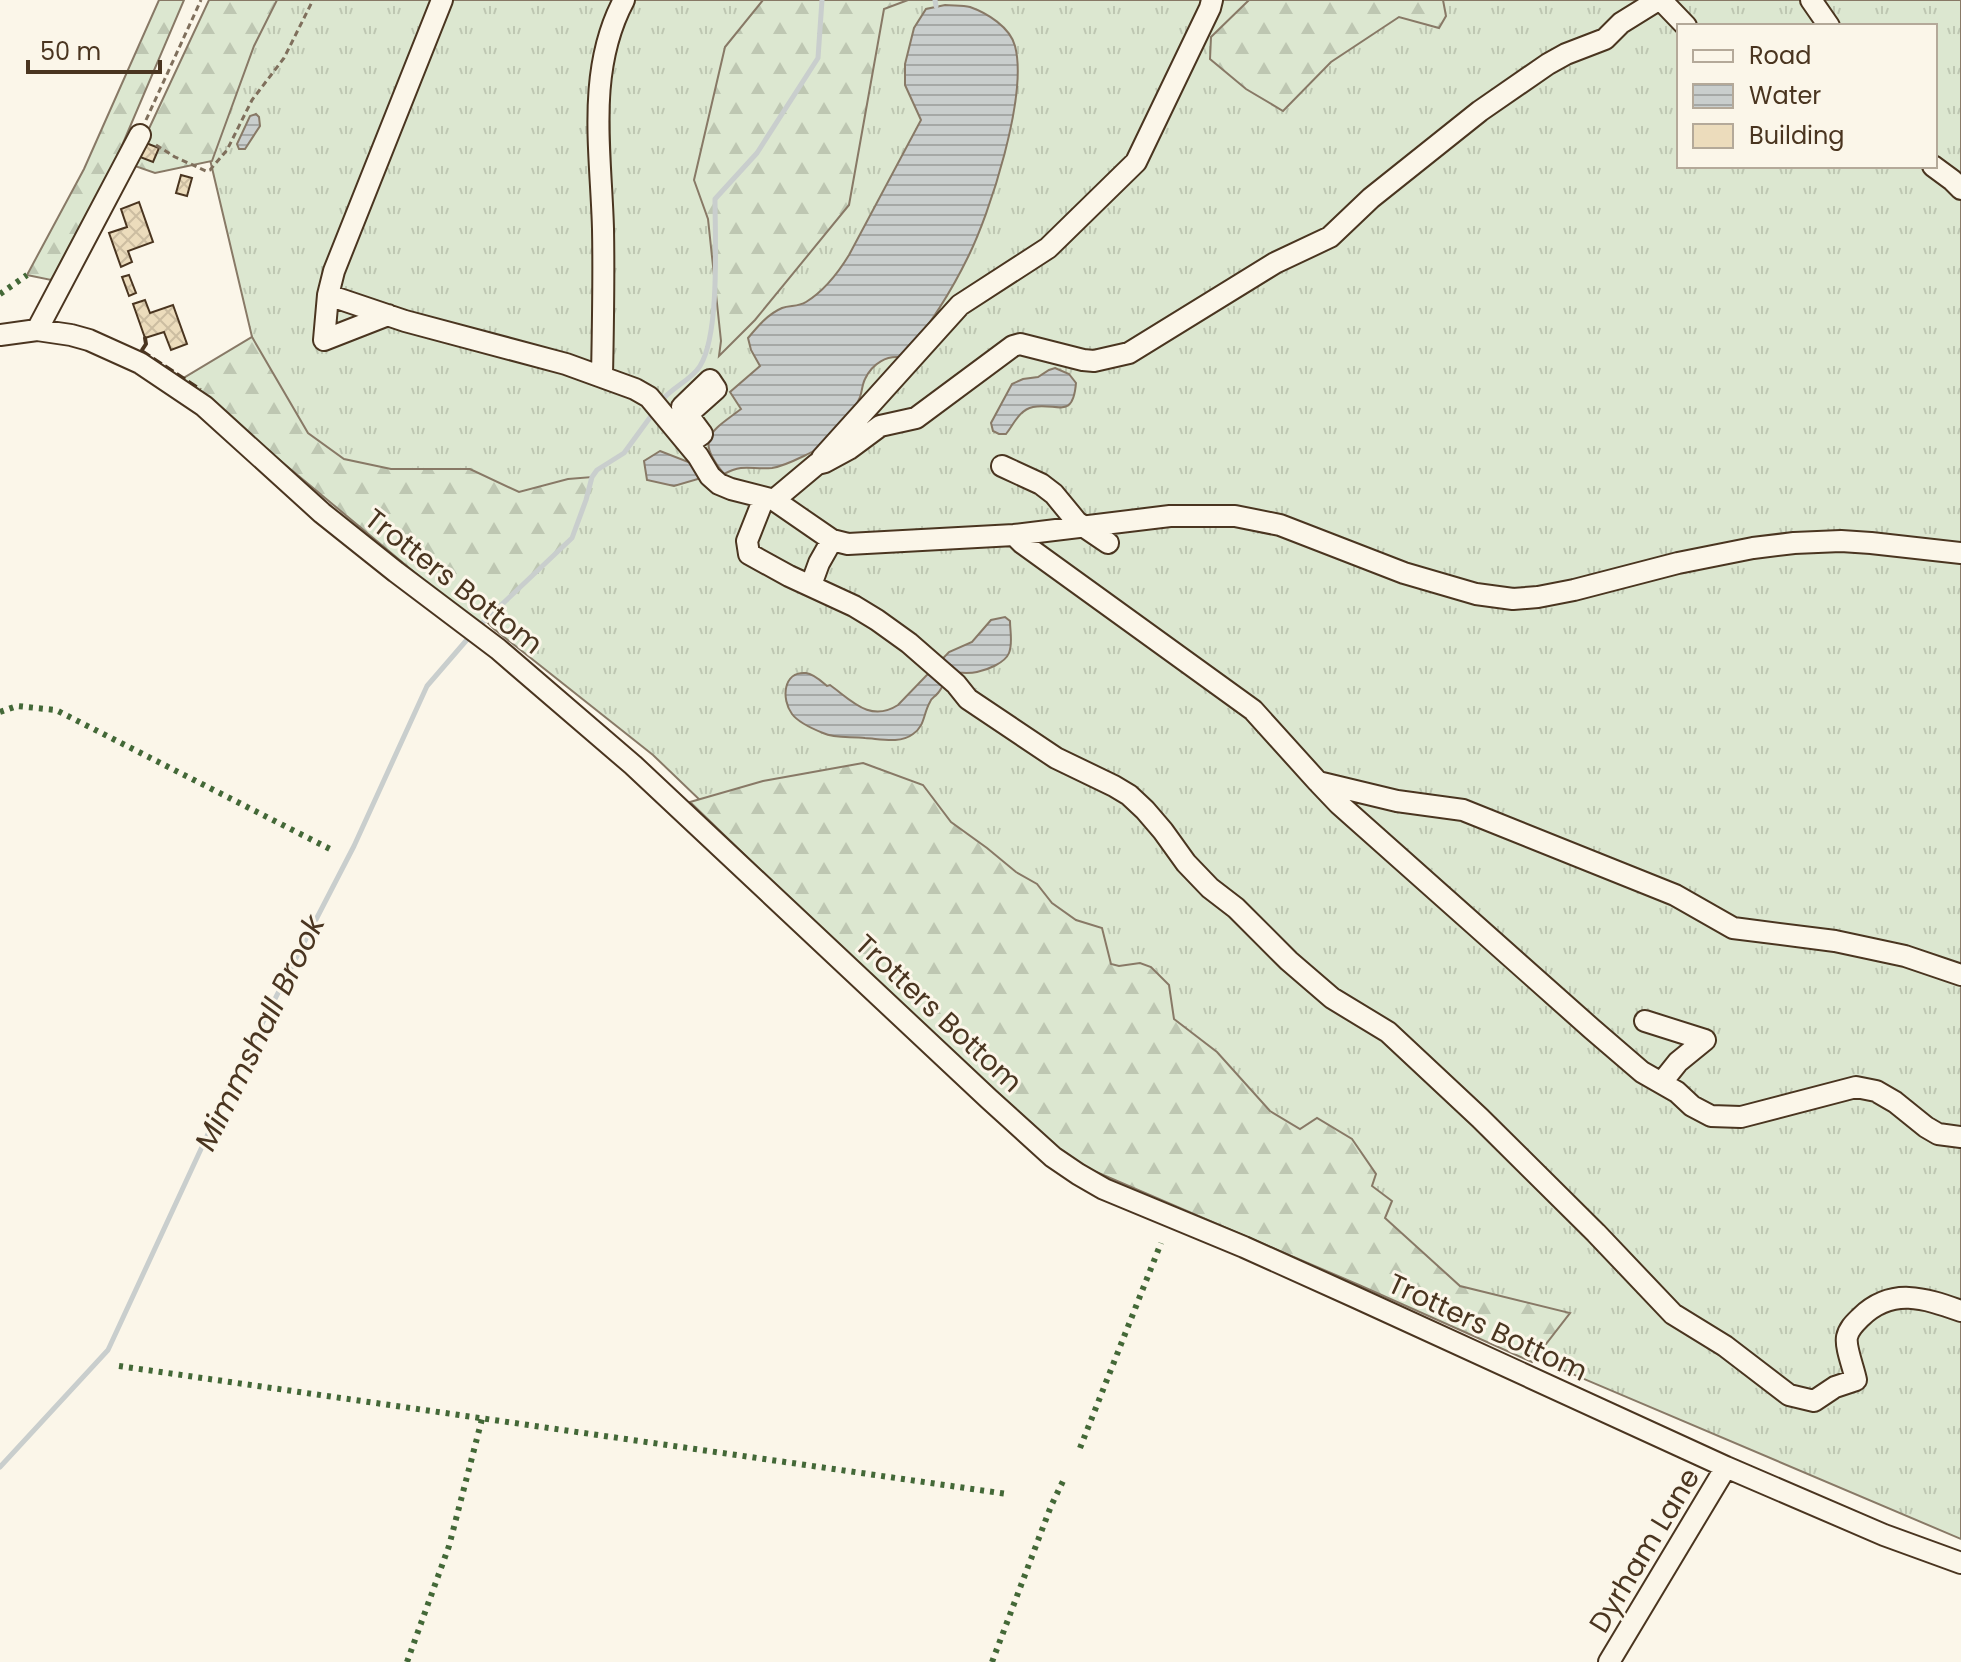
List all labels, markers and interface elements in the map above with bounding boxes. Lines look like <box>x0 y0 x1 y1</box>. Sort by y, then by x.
scale bar <box>28 24 160 74</box>
legend <box>1677 24 1937 168</box>
text: 50 m <box>40 35 101 68</box>
text: Road <box>1749 39 1811 72</box>
text: Water <box>1749 79 1821 112</box>
text: Building <box>1749 119 1845 152</box>
street label: Trotters Bottom <box>357 500 551 663</box>
water label: Mimmshall Brook <box>184 906 336 1158</box>
street label: Trotters Bottom <box>846 925 1031 1101</box>
street label: Trotters Bottom <box>1382 1264 1594 1391</box>
street label: Dyrham Lane <box>1580 1461 1709 1640</box>

